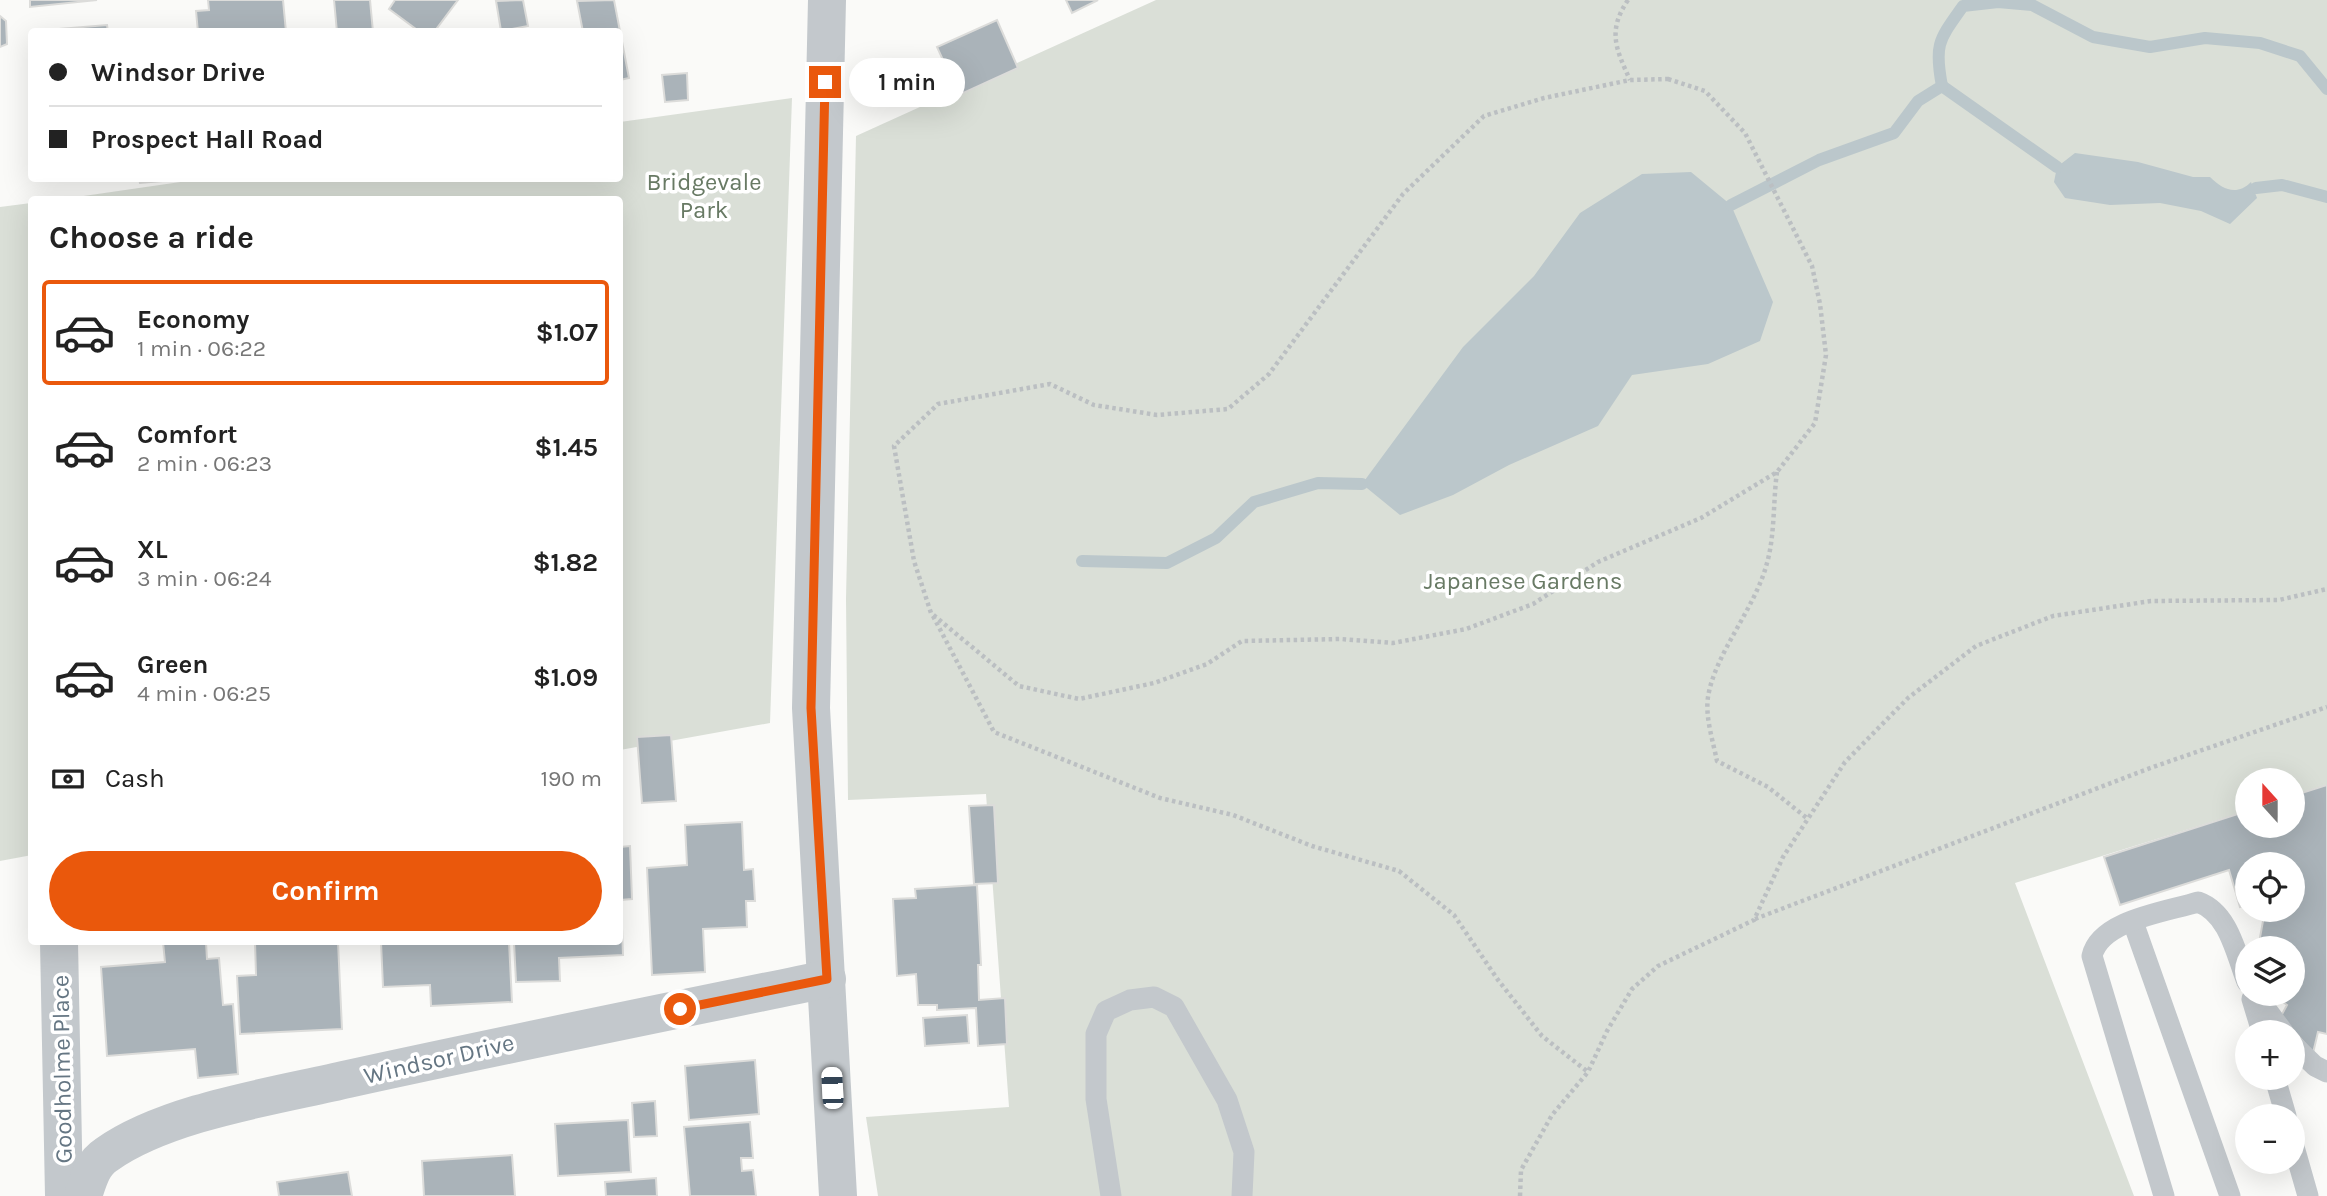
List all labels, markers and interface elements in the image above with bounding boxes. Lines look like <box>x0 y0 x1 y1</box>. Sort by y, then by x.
text: Windsor Drive <box>91 57 265 88</box>
callout: 1 min <box>850 57 965 106</box>
route end <box>809 66 841 98</box>
text: 1 min <box>878 69 936 96</box>
text: Prospect Hall Road <box>91 124 324 155</box>
park label: Bridgevale Park <box>646 168 762 224</box>
text: Choose a ride <box>49 219 254 256</box>
icon: car <box>53 301 116 364</box>
text: Economy <box>137 304 249 335</box>
text: $1.07 <box>536 317 598 348</box>
text: 1 min · 06:22 <box>137 335 266 362</box>
icon: car <box>53 416 116 479</box>
text: Comfort <box>137 419 238 450</box>
text: $1.45 <box>535 432 598 463</box>
text: 2 min · 06:23 <box>137 450 272 477</box>
icon: car <box>53 531 116 594</box>
text: XL <box>137 534 168 565</box>
text: $1.82 <box>533 547 598 578</box>
text: 3 min · 06:24 <box>137 565 272 592</box>
park label: Japanese Gardens <box>1424 567 1622 595</box>
icon: car <box>53 646 116 709</box>
text: Green <box>137 649 209 680</box>
text: $1.09 <box>533 662 598 693</box>
text: 4 min · 06:25 <box>137 680 271 707</box>
icon: cash <box>49 760 87 798</box>
text: Cash <box>105 763 165 794</box>
text: 190 m <box>540 765 602 792</box>
north arrow <box>2235 768 2305 838</box>
map controls <box>2235 768 2305 1174</box>
button: Confirm <box>49 851 602 931</box>
button: locate <box>2235 852 2305 922</box>
button: layers <box>2235 936 2305 1006</box>
street label: Goodholme Place <box>46 974 78 1164</box>
route start <box>664 993 696 1025</box>
button: + <box>2235 1020 2305 1090</box>
street label: Windsor Drive <box>361 1028 517 1090</box>
car <box>821 1066 844 1110</box>
button: − <box>2235 1104 2305 1174</box>

